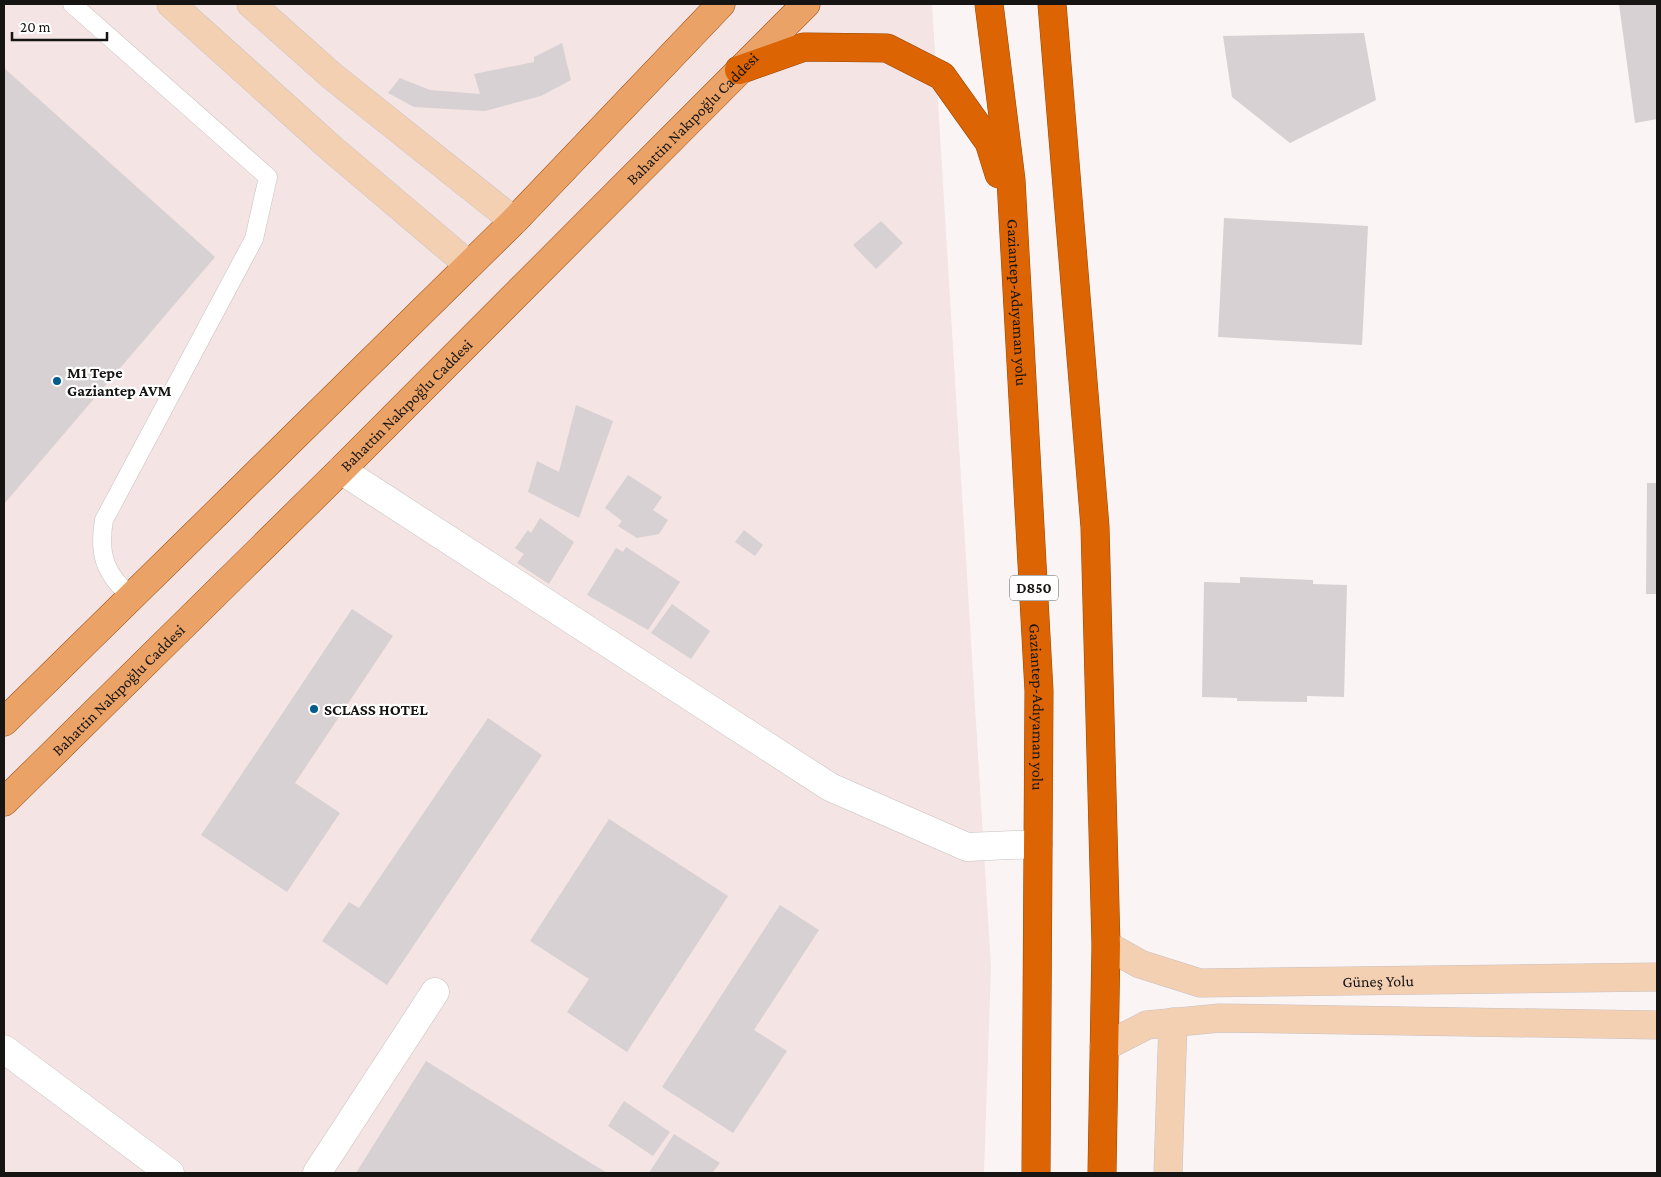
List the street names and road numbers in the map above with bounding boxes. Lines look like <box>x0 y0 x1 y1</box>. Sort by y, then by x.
street label: Bahattin Nakıpoğlu Caddesi <box>623 49 761 188</box>
street label: Gaziantep-Adıyaman yolu <box>1005 219 1031 387</box>
street label: Bahattin Nakıpoğlu Caddesi <box>337 336 475 474</box>
road number: D850 <box>1010 576 1058 600</box>
street label: Bahattin Nakıpoğlu Caddesi <box>48 621 188 759</box>
street label: Gaziantep-Adıyaman yolu <box>1027 623 1048 791</box>
street label: Güneş Yolu <box>1342 972 1414 990</box>

